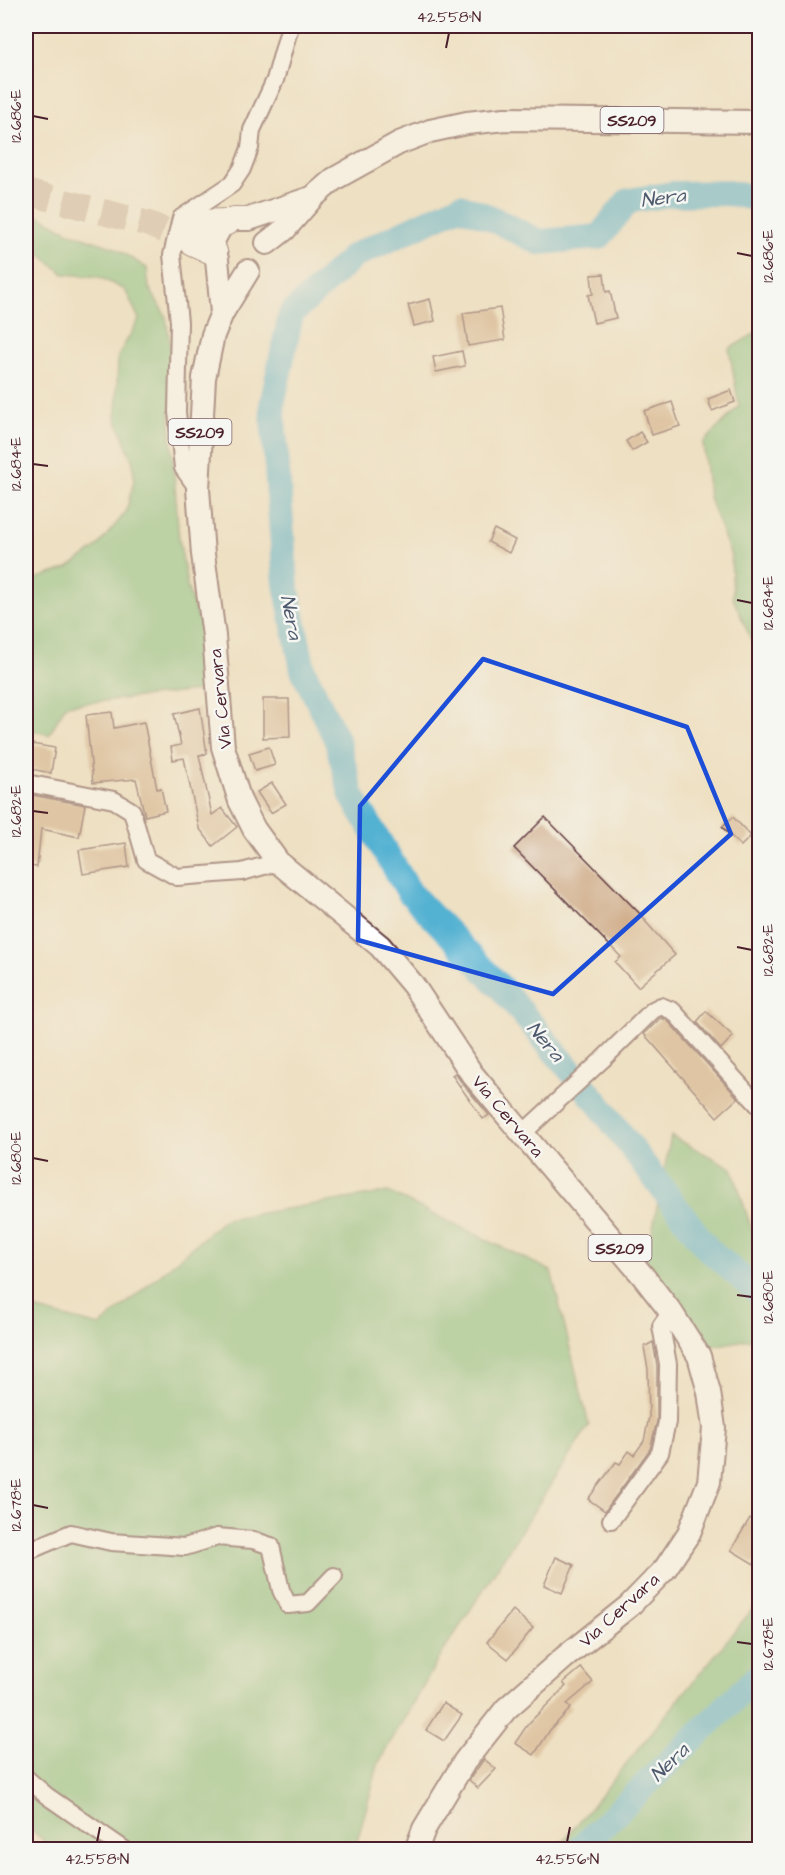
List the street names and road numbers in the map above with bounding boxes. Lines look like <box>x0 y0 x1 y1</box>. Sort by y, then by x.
road number: SS209 <box>600 107 664 133</box>
road number: SS209 <box>168 419 232 445</box>
street label: Via Cervara <box>203 648 238 750</box>
street label: Via Cervara <box>466 1070 549 1163</box>
road number: SS209 <box>588 1235 652 1261</box>
street label: Via Cervara <box>574 1568 665 1653</box>

